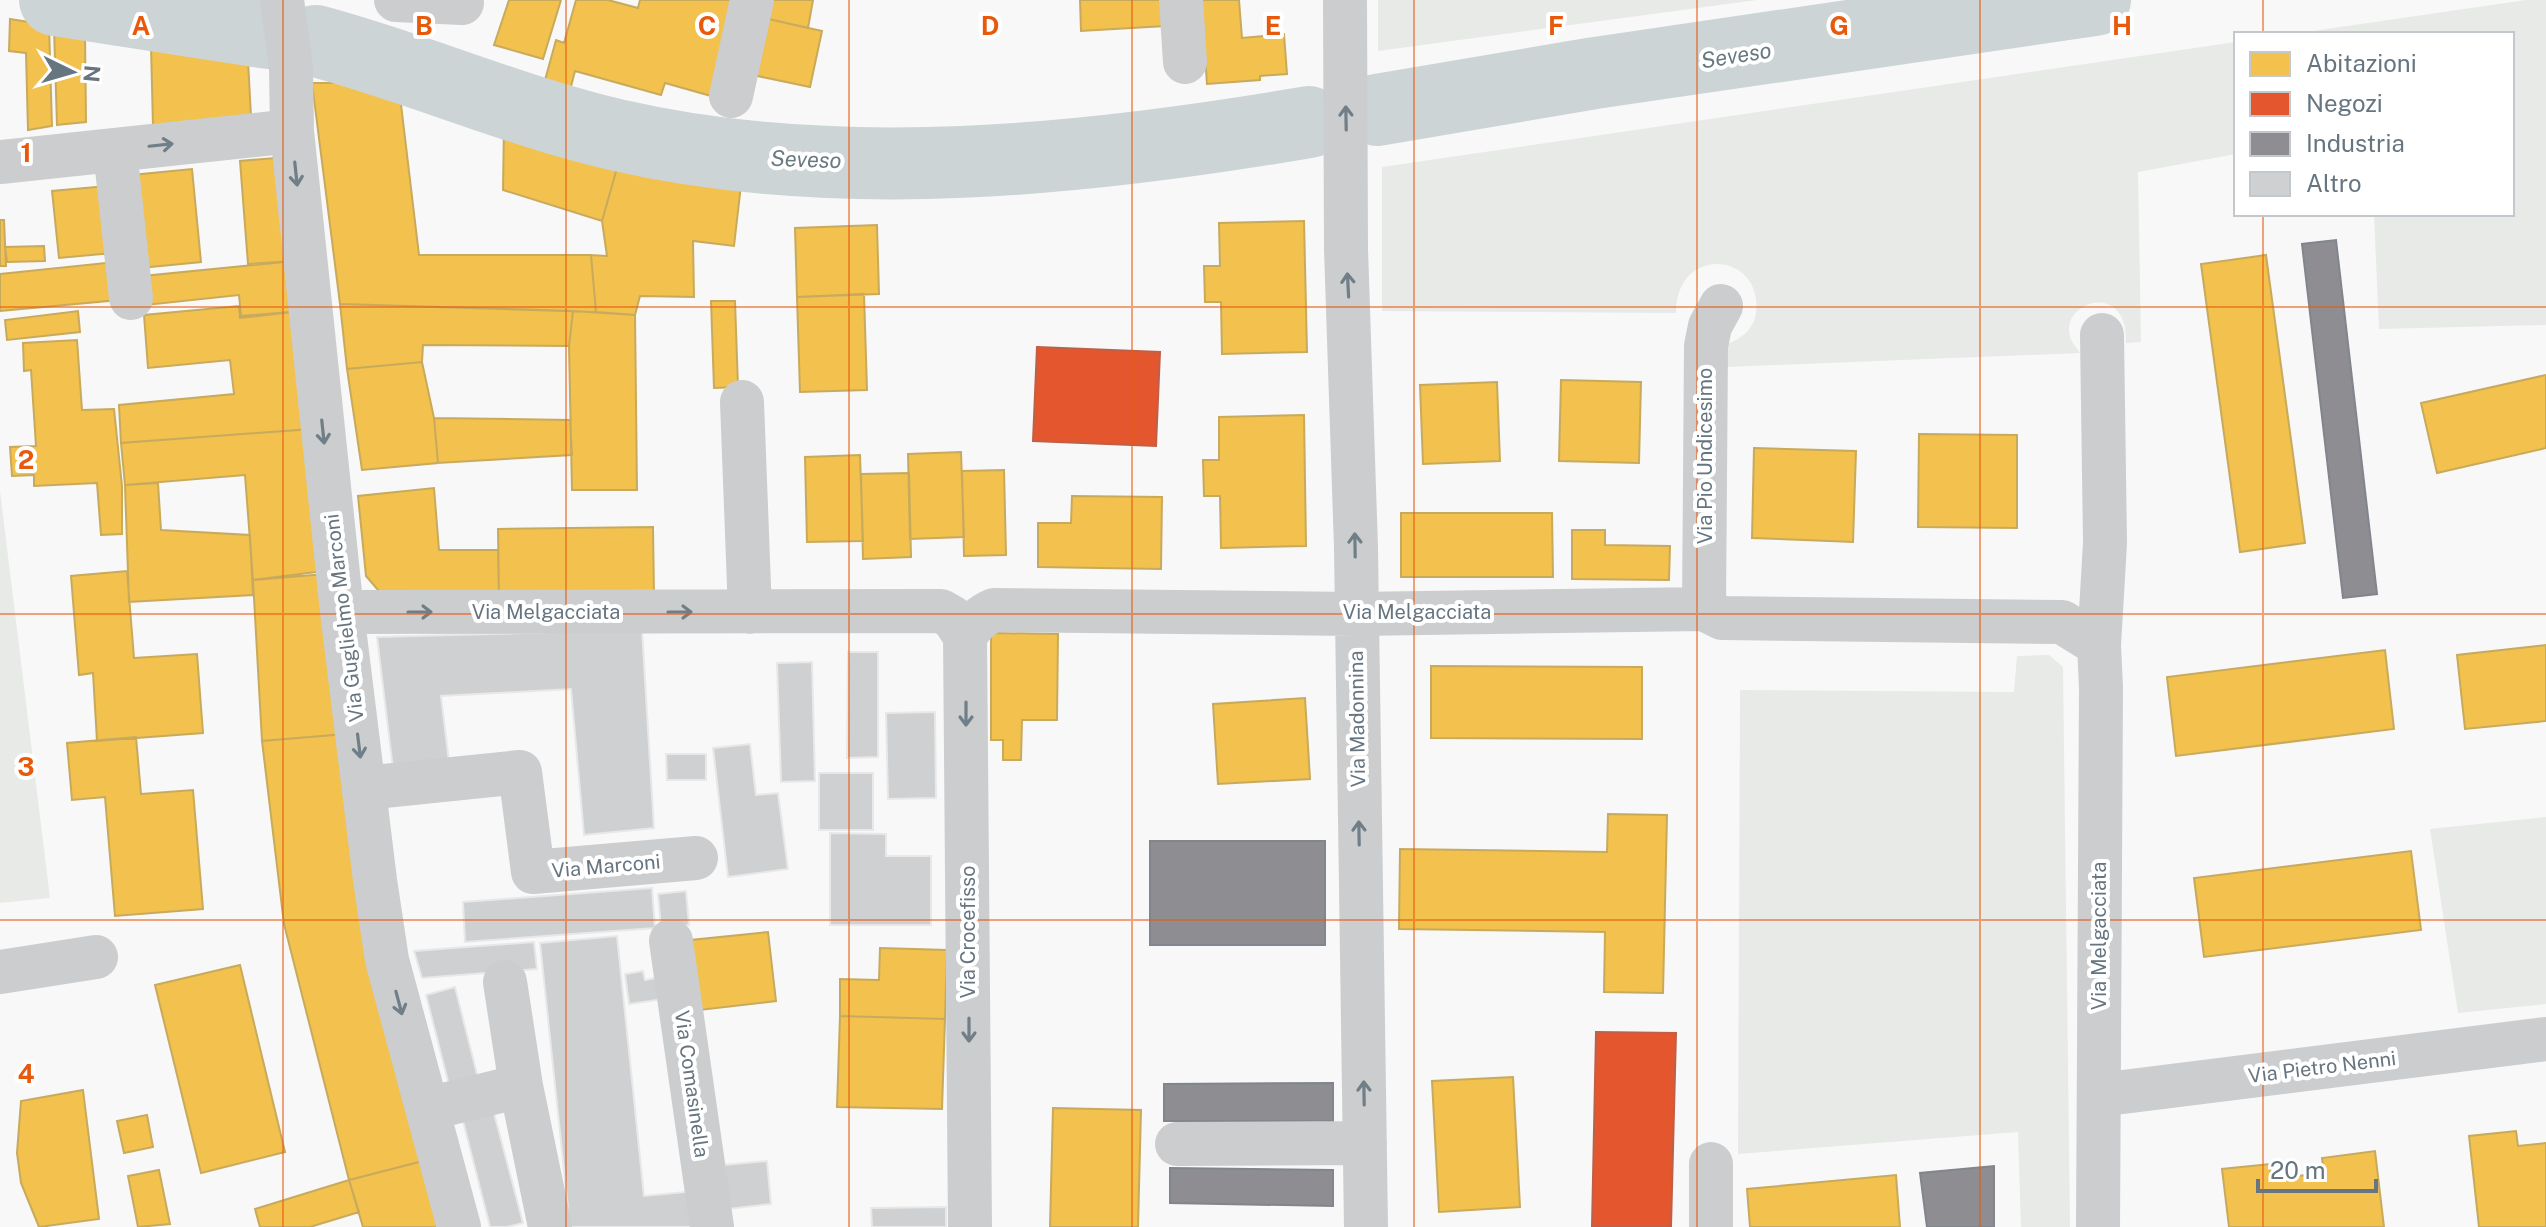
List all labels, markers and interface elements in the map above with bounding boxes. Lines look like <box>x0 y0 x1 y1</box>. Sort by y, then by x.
text: A <box>132 10 151 41</box>
text: B <box>415 10 433 41</box>
text: C <box>698 10 716 41</box>
text: D <box>981 10 999 41</box>
text: E <box>1265 10 1281 41</box>
text: F <box>1548 10 1564 41</box>
text: G <box>1829 10 1849 41</box>
text: H <box>2112 10 2132 41</box>
north arrow <box>32 32 112 112</box>
legend <box>2234 32 2514 216</box>
water label: Seveso <box>1699 37 1773 73</box>
text: Abitazioni <box>2306 49 2417 77</box>
text: N <box>78 64 106 83</box>
text: Negozi <box>2306 89 2383 117</box>
one-way arrow <box>1338 105 1354 132</box>
text: Industria <box>2306 129 2405 157</box>
text: 1 <box>20 137 32 168</box>
one-way arrow <box>147 138 174 153</box>
water label: Seveso <box>770 145 842 173</box>
one-way arrow <box>289 160 304 187</box>
text: Altro <box>2306 169 2362 197</box>
one-way arrow <box>1340 272 1355 299</box>
street label: Via Pio Undicesimo <box>1693 368 1717 544</box>
one-way arrow <box>316 419 331 445</box>
text: 2 <box>18 444 34 475</box>
street label: Via Guglielmo Marconi <box>319 513 369 723</box>
one-way arrow <box>1348 532 1363 559</box>
street label: Via Melgacciata <box>472 600 620 624</box>
street label: Via Melgacciata <box>1343 600 1491 624</box>
one-way arrow <box>406 604 433 620</box>
one-way arrow <box>666 604 693 620</box>
street label: Via Madonnina <box>1344 650 1370 788</box>
one-way arrow <box>958 700 974 727</box>
one-way arrow <box>351 733 366 759</box>
text: 3 <box>17 751 35 782</box>
one-way arrow <box>1351 820 1367 847</box>
street label: Via Marconi <box>551 849 661 883</box>
street label: Via Melgacciata <box>2087 862 2111 1010</box>
street label: Via Crocefisso <box>956 865 980 999</box>
one-way arrow <box>392 990 407 1015</box>
street label: Via Comasinella <box>670 1009 714 1159</box>
one-way arrow <box>961 1016 977 1043</box>
street label: Via Pietro Nenni <box>2247 1046 2397 1088</box>
text: 4 <box>17 1058 35 1089</box>
one-way arrow <box>1356 1080 1371 1107</box>
scale bar <box>2258 1143 2376 1193</box>
text: 20 m <box>2270 1156 2326 1184</box>

